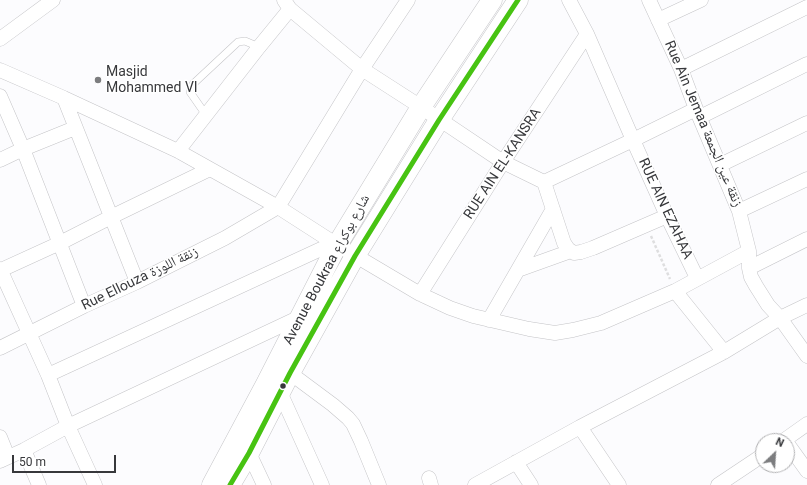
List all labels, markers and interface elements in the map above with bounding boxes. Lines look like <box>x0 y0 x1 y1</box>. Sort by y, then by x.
street label: Rue Ain Jemaa زنقة عين الجمعة <box>660 38 746 210</box>
place label: Masjid Mohammed VI <box>106 64 198 96</box>
marker: Masjid Mohammed VI <box>93 75 103 85</box>
street label: RUE AIN EL-KANSRA <box>461 105 545 223</box>
street label: RUE AIN EZAHAA <box>634 156 696 262</box>
street label: Avenue Boukraa شارع بوكراع <box>280 192 374 348</box>
street label: Rue Ellouza زنقة اللوزة <box>79 243 201 315</box>
unlabelled marker <box>278 381 288 391</box>
north arrow <box>755 433 795 473</box>
text: N <box>774 435 786 450</box>
scale bar <box>14 447 118 473</box>
text: 50 m <box>19 455 46 469</box>

